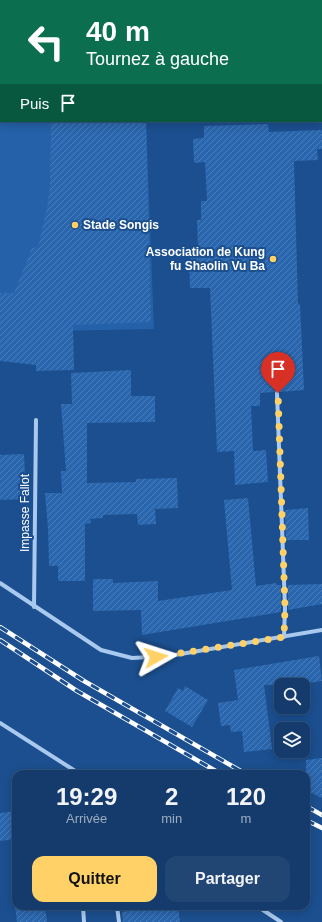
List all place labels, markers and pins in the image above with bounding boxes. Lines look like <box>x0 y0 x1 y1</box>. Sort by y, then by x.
place label: Stade Songis <box>83 218 159 232</box>
marker: Stade Songis <box>70 220 80 230</box>
place label: Association de Kung fu Shaolin Vu Ba <box>146 245 265 273</box>
marker: Association de Kung fu Shaolin Vu Ba <box>268 254 278 264</box>
pin <box>261 352 295 393</box>

